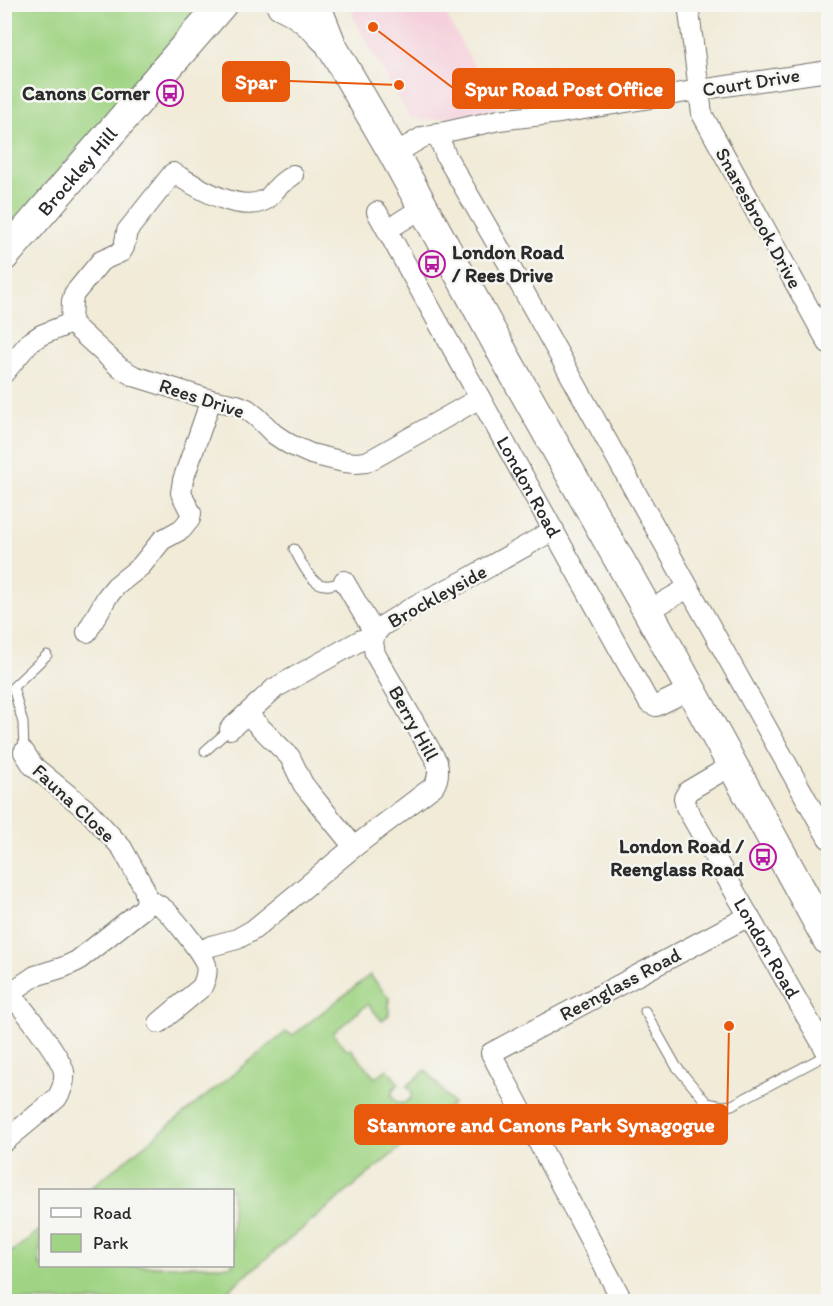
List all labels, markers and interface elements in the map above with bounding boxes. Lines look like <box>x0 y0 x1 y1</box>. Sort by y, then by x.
callout: Spar <box>223 62 289 101</box>
street label: Court Drive <box>701 62 801 102</box>
text: Spar <box>235 69 278 95</box>
callout: Spur Road Post Office <box>453 69 674 108</box>
text: Spur Road Post Office <box>465 76 663 102</box>
bus stop icon: Canons Corner <box>155 78 185 108</box>
place label: Canons Corner <box>22 81 151 105</box>
street label: Brockley Hill <box>32 122 123 221</box>
street label: Snaresbrook Drive <box>710 143 808 293</box>
place label: London Road / Rees Drive <box>451 240 565 287</box>
bus stop icon: London Road / Rees Drive <box>417 249 447 279</box>
street label: Rees Drive <box>156 373 248 423</box>
street label: London Road <box>491 432 567 542</box>
street label: Brockleyside <box>383 559 491 633</box>
street label: Berry Hill <box>384 681 445 765</box>
street label: Fauna Close <box>28 759 120 847</box>
place label: London Road / Reenglass Road <box>610 834 745 882</box>
bus stop icon: London Road / Reenglass Road <box>748 842 778 872</box>
street label: London Road <box>729 893 805 1003</box>
street label: Reenglass Road <box>555 942 685 1026</box>
callout: Stanmore and Canons Park Synagogue <box>355 1105 727 1144</box>
text: Stanmore and Canons Park Synagogue <box>367 1112 715 1138</box>
legend <box>39 1189 234 1267</box>
text: Road <box>93 1202 132 1224</box>
text: Park <box>93 1232 128 1254</box>

